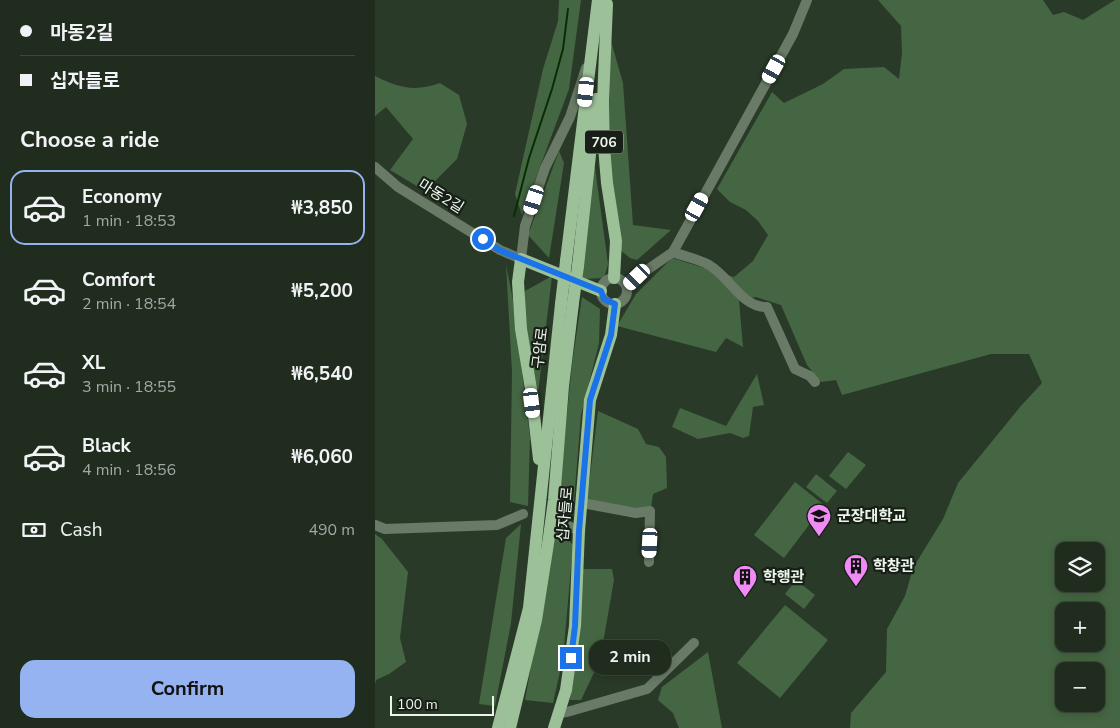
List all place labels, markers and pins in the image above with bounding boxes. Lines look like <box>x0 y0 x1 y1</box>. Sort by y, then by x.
school or university icon: 군장대학교 <box>806 503 832 537</box>
place label: 군장대학교 <box>837 506 906 526</box>
building icon: 학창관 <box>843 553 869 587</box>
place label: 학창관 <box>873 556 915 576</box>
building icon: 학행관 <box>732 564 758 598</box>
place label: 학행관 <box>763 567 805 587</box>

